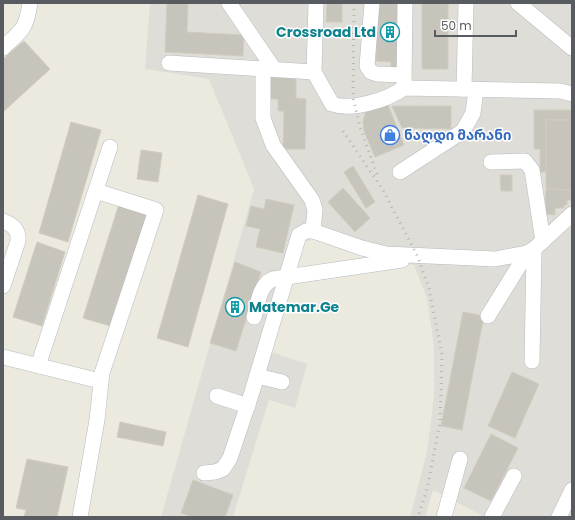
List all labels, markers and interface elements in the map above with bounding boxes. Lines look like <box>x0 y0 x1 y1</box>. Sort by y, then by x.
scale bar <box>435 12 516 38</box>
text: 50 m <box>441 17 472 34</box>
building icon: Crossroad Ltd <box>379 21 401 43</box>
place label: Crossroad Ltd <box>276 22 376 42</box>
shop icon: ნაღდი მარანი <box>379 124 401 146</box>
place label: ნაღდი მარანი <box>404 125 511 145</box>
building icon: Matemar.Ge <box>224 296 246 318</box>
place label: Matemar.Ge <box>249 297 340 317</box>

